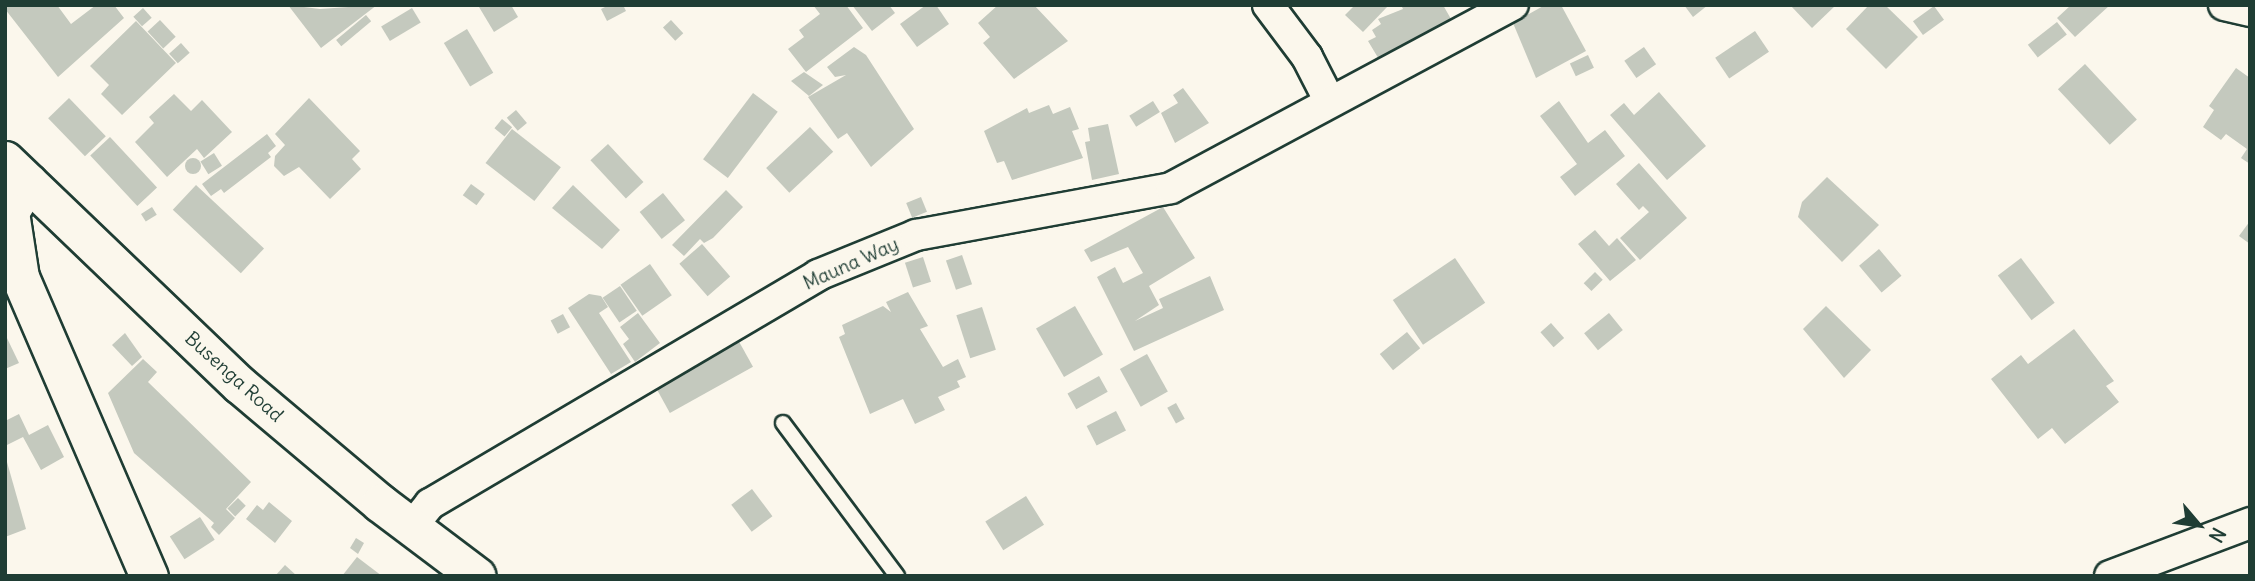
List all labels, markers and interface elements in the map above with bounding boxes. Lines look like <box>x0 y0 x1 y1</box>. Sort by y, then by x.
street label: Mauna Way <box>800 233 902 295</box>
street label: Busenga Road <box>180 327 288 427</box>
north arrow <box>2164 490 2234 560</box>
text: N <box>2204 524 2231 547</box>

